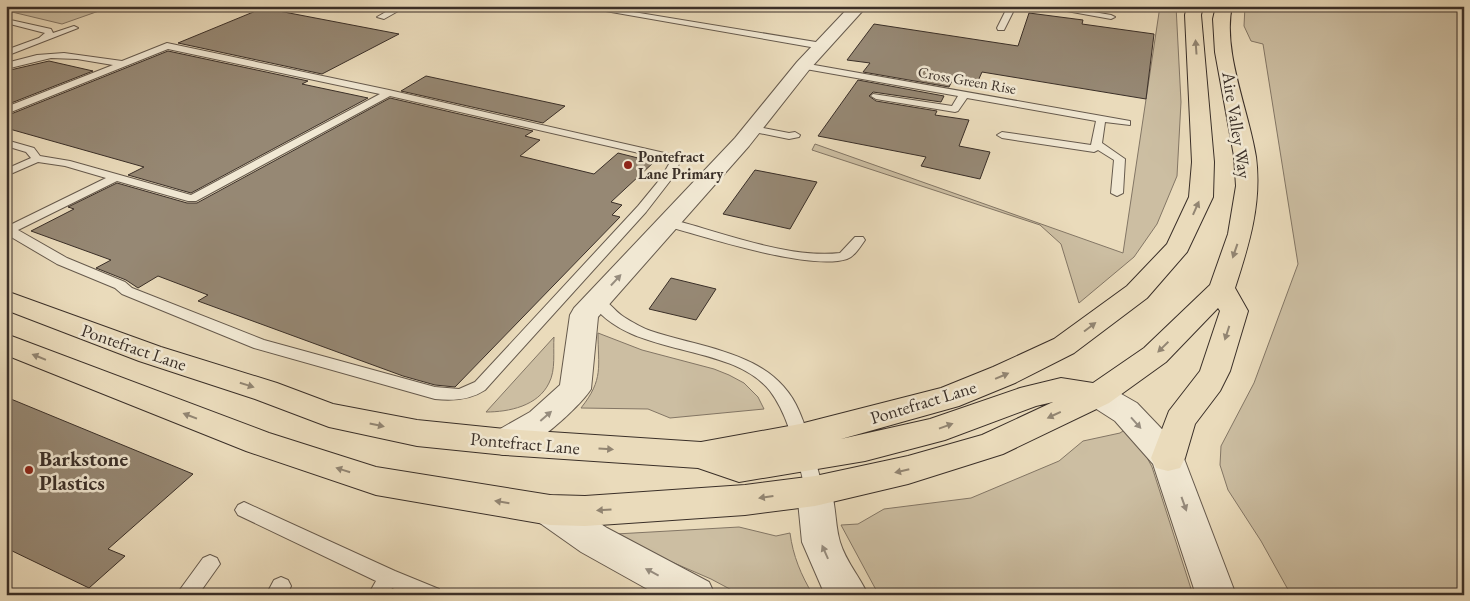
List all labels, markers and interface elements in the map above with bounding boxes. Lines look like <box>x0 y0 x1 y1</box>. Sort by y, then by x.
one-way arrow <box>1191 39 1199 55</box>
street label: Cross Green Rise <box>916 62 1018 98</box>
street label: Aire Valley Way <box>1217 69 1257 180</box>
place label: Pontefract Lane Primary <box>638 147 724 183</box>
marker: Pontefract Lane Primary <box>622 159 634 171</box>
one-way arrow <box>1192 201 1200 215</box>
one-way arrow <box>1230 244 1238 259</box>
one-way arrow <box>610 274 622 286</box>
street label: Pontefract Lane <box>78 318 190 376</box>
one-way arrow <box>1083 322 1097 332</box>
one-way arrow <box>1222 326 1230 341</box>
one-way arrow <box>1157 341 1169 353</box>
one-way arrow <box>31 353 46 360</box>
one-way arrow <box>994 372 1009 379</box>
street label: Pontefract Lane <box>867 375 979 429</box>
one-way arrow <box>239 381 254 389</box>
one-way arrow <box>539 411 552 422</box>
one-way arrow <box>1047 411 1061 419</box>
one-way arrow <box>182 412 197 420</box>
one-way arrow <box>1130 416 1142 428</box>
one-way arrow <box>370 421 386 429</box>
one-way arrow <box>939 422 954 430</box>
street label: Pontefract Lane <box>469 427 581 459</box>
place label: Barkstone Plastics <box>39 445 128 496</box>
one-way arrow <box>598 445 614 453</box>
marker: Barkstone Plastics <box>23 464 35 476</box>
one-way arrow <box>336 466 351 474</box>
one-way arrow <box>895 467 910 475</box>
one-way arrow <box>758 493 774 501</box>
one-way arrow <box>1180 497 1188 512</box>
one-way arrow <box>494 498 510 506</box>
one-way arrow <box>596 506 612 514</box>
one-way arrow <box>821 545 829 559</box>
one-way arrow <box>645 568 659 576</box>

